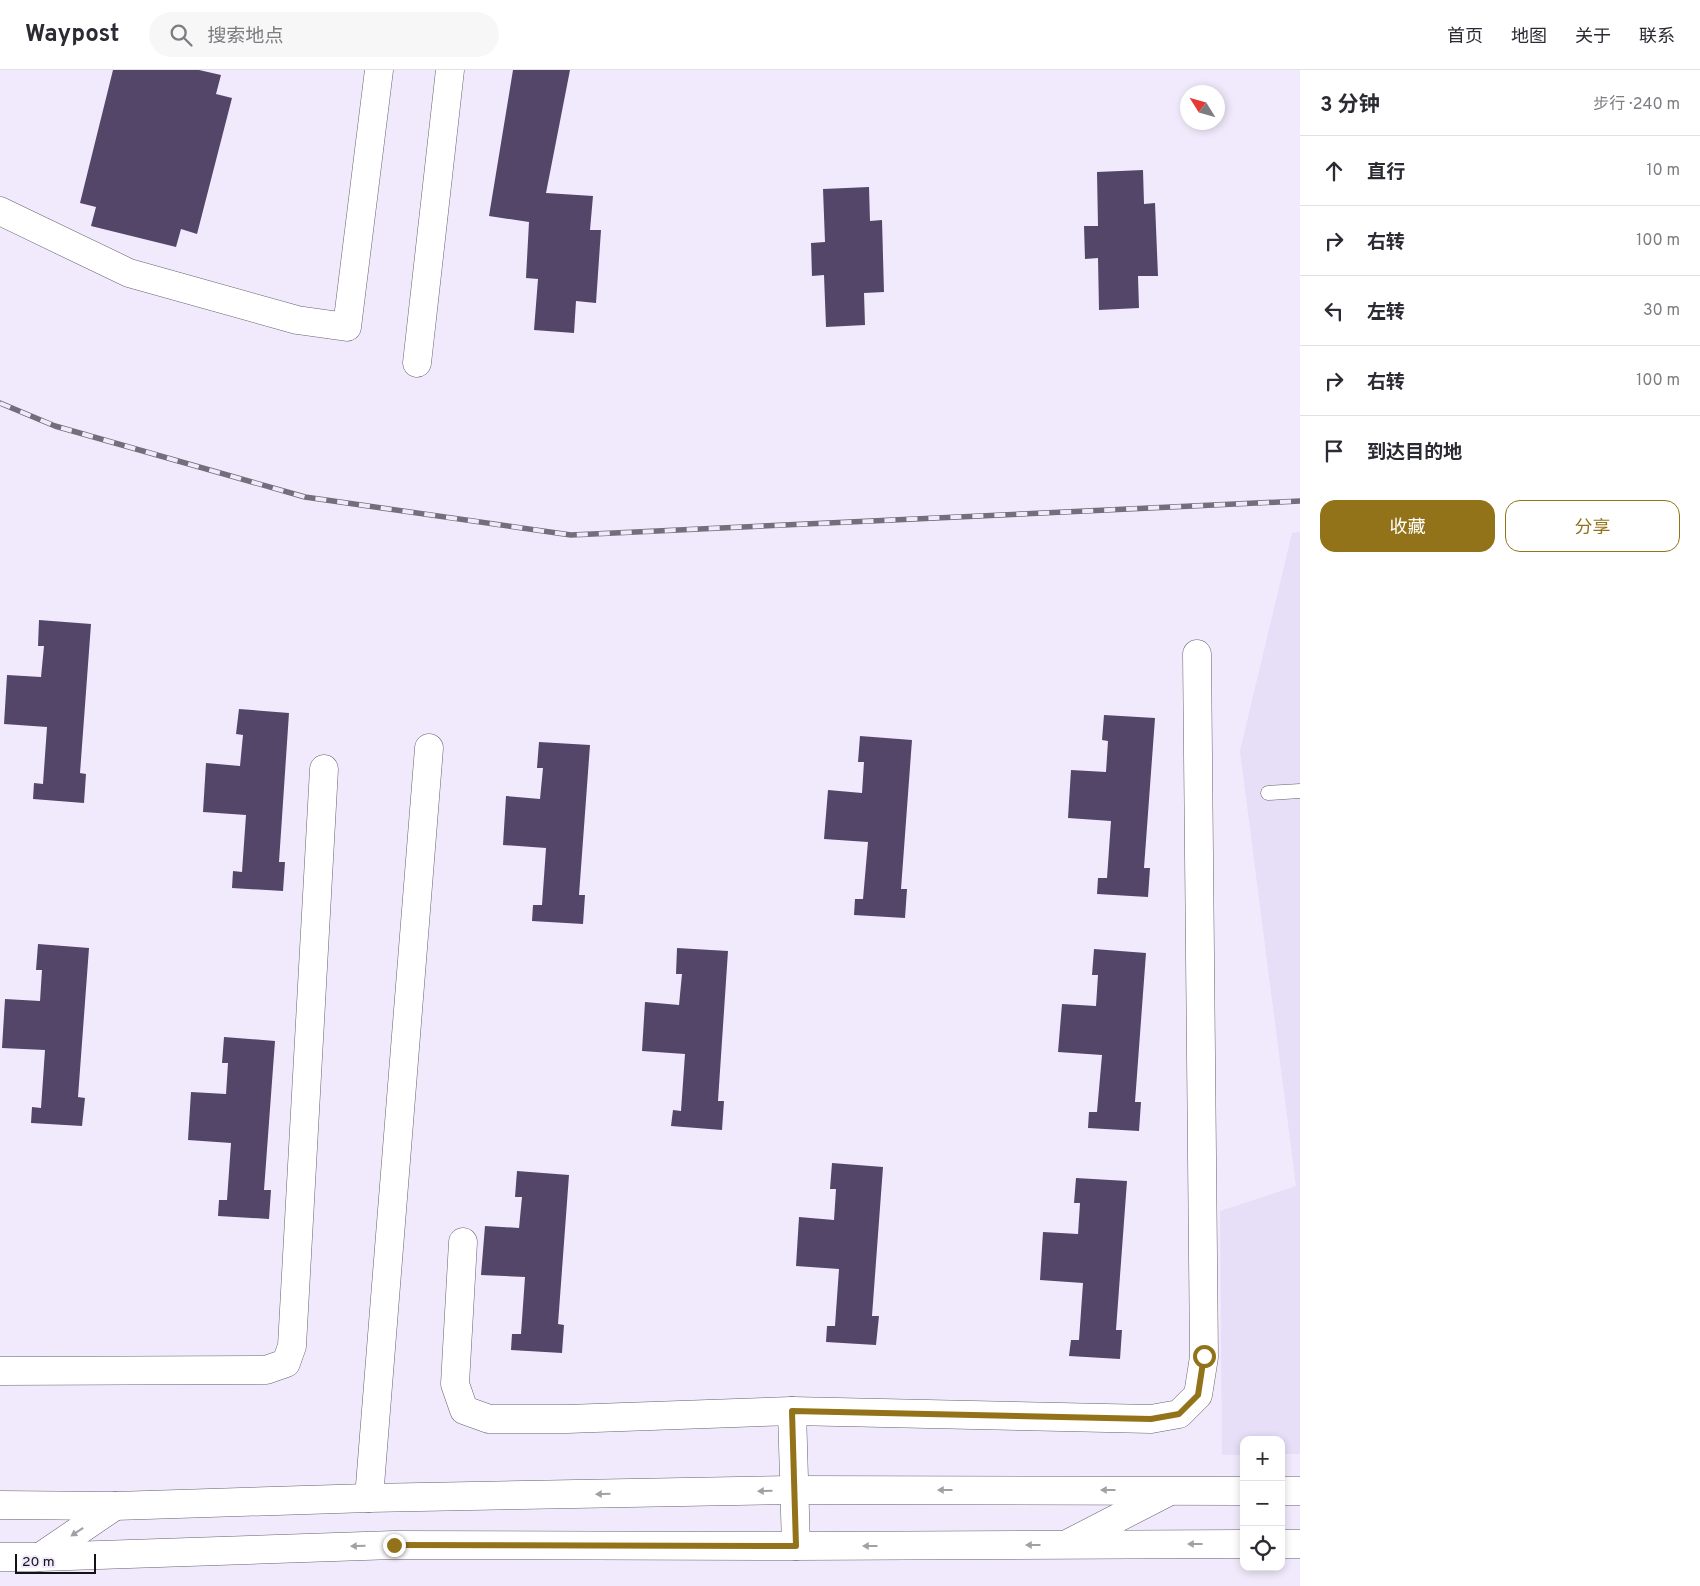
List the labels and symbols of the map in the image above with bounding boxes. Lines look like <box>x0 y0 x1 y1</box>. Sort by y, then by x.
north arrow <box>1180 85 1225 130</box>
route start <box>1193 1345 1216 1368</box>
one-way arrow <box>937 1486 953 1494</box>
one-way arrow <box>1099 1486 1115 1494</box>
one-way arrow <box>757 1487 773 1495</box>
one-way arrow <box>594 1490 610 1498</box>
one-way arrow <box>71 1527 84 1536</box>
route end <box>383 1534 406 1557</box>
one-way arrow <box>1187 1540 1203 1548</box>
one-way arrow <box>1024 1541 1040 1549</box>
one-way arrow <box>349 1542 365 1550</box>
one-way arrow <box>862 1542 878 1550</box>
scale bar <box>15 1551 96 1574</box>

